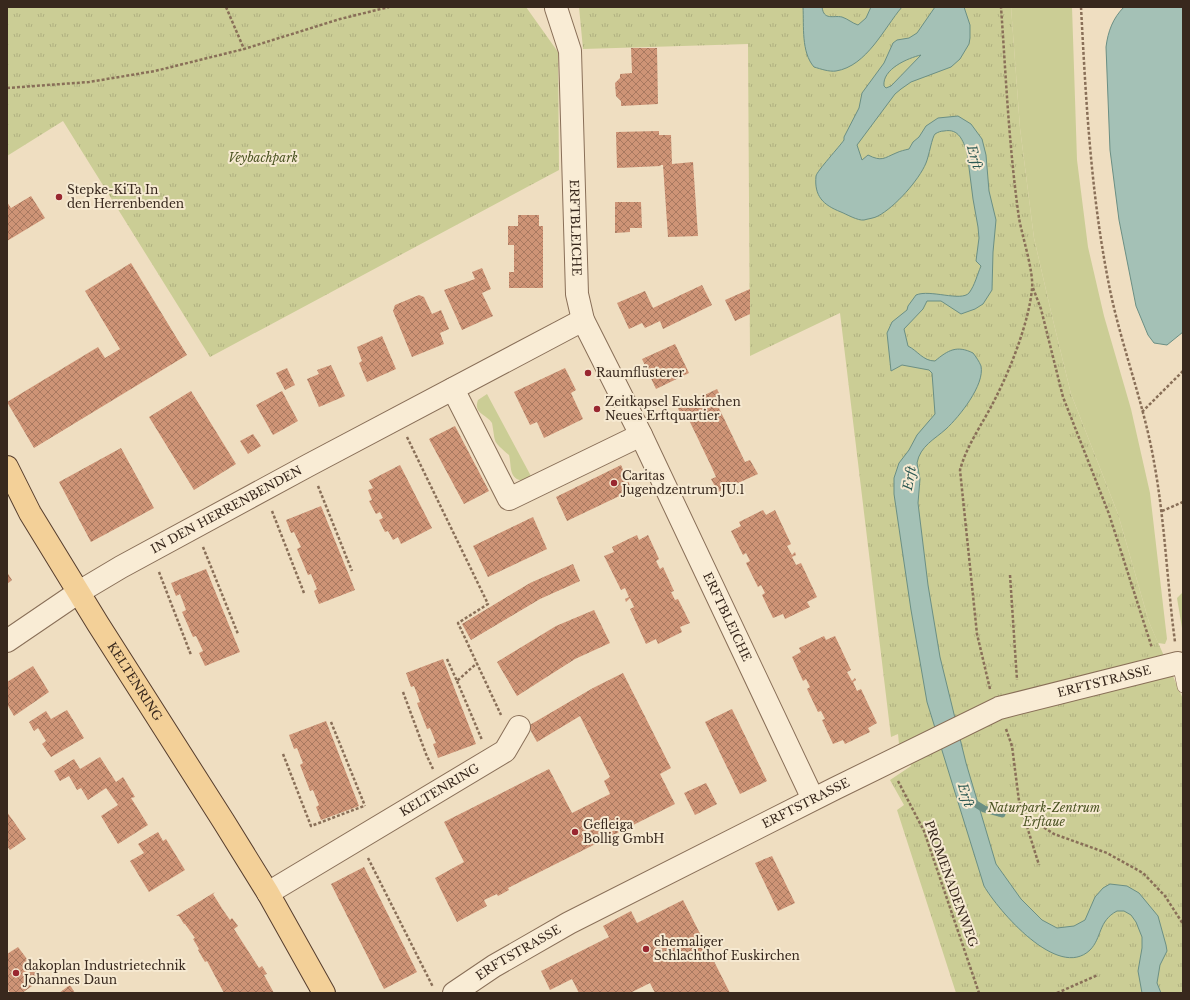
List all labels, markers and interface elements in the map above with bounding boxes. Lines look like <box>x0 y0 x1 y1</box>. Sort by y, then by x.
water label: Erft <box>963 142 986 172</box>
park label: Veybachpark <box>228 150 298 165</box>
street label: ERFTBLEICHE <box>567 179 584 277</box>
place label: Stepke-KiTa In den Herrenbenden <box>67 182 184 211</box>
marker: Stepke-KiTa In den Herrenbenden <box>54 192 64 202</box>
place label: Raumflüsterer <box>596 365 685 380</box>
marker: Raumflüsterer <box>583 368 593 378</box>
place label: Zeitkapsel Euskirchen Neues Erftquartier <box>605 394 741 423</box>
marker: Zeitkapsel Euskirchen Neues Erftquartier <box>592 404 602 414</box>
street label: IN DEN HERRENBENDEN <box>148 462 305 556</box>
water label: Erft <box>899 464 920 493</box>
place label: Caritas Jugendzentrum JU.1 <box>620 468 745 497</box>
marker: Caritas Jugendzentrum JU.1 <box>609 478 619 488</box>
street label: ERFTBLEICHE <box>700 570 755 664</box>
street label: KELTENRING <box>105 639 166 724</box>
street label: ERFTSTRASSE <box>1056 662 1153 700</box>
street label: KELTENRING <box>397 760 482 819</box>
street label: ERFTSTRASSE <box>759 774 852 831</box>
water label: Erft <box>954 780 977 810</box>
park label: Naturpark-Zentrum Erftaue <box>987 800 1101 829</box>
place label: Gefleiga Bollig GmbH <box>583 817 664 846</box>
street label: PROMENADENWEG <box>922 818 982 950</box>
marker: Gefleiga Bollig GmbH <box>570 827 580 837</box>
street label: ERFTSTRASSE <box>473 921 563 983</box>
place label: ehemaliger Schlachthof Euskirchen <box>654 934 800 963</box>
marker: ehemaliger Schlachthof Euskirchen <box>641 944 651 954</box>
place label: dakoplan Industrietechnik Johannes Daun <box>22 958 186 987</box>
marker: dakoplan Industrietechnik Johannes Daun <box>11 968 21 978</box>

